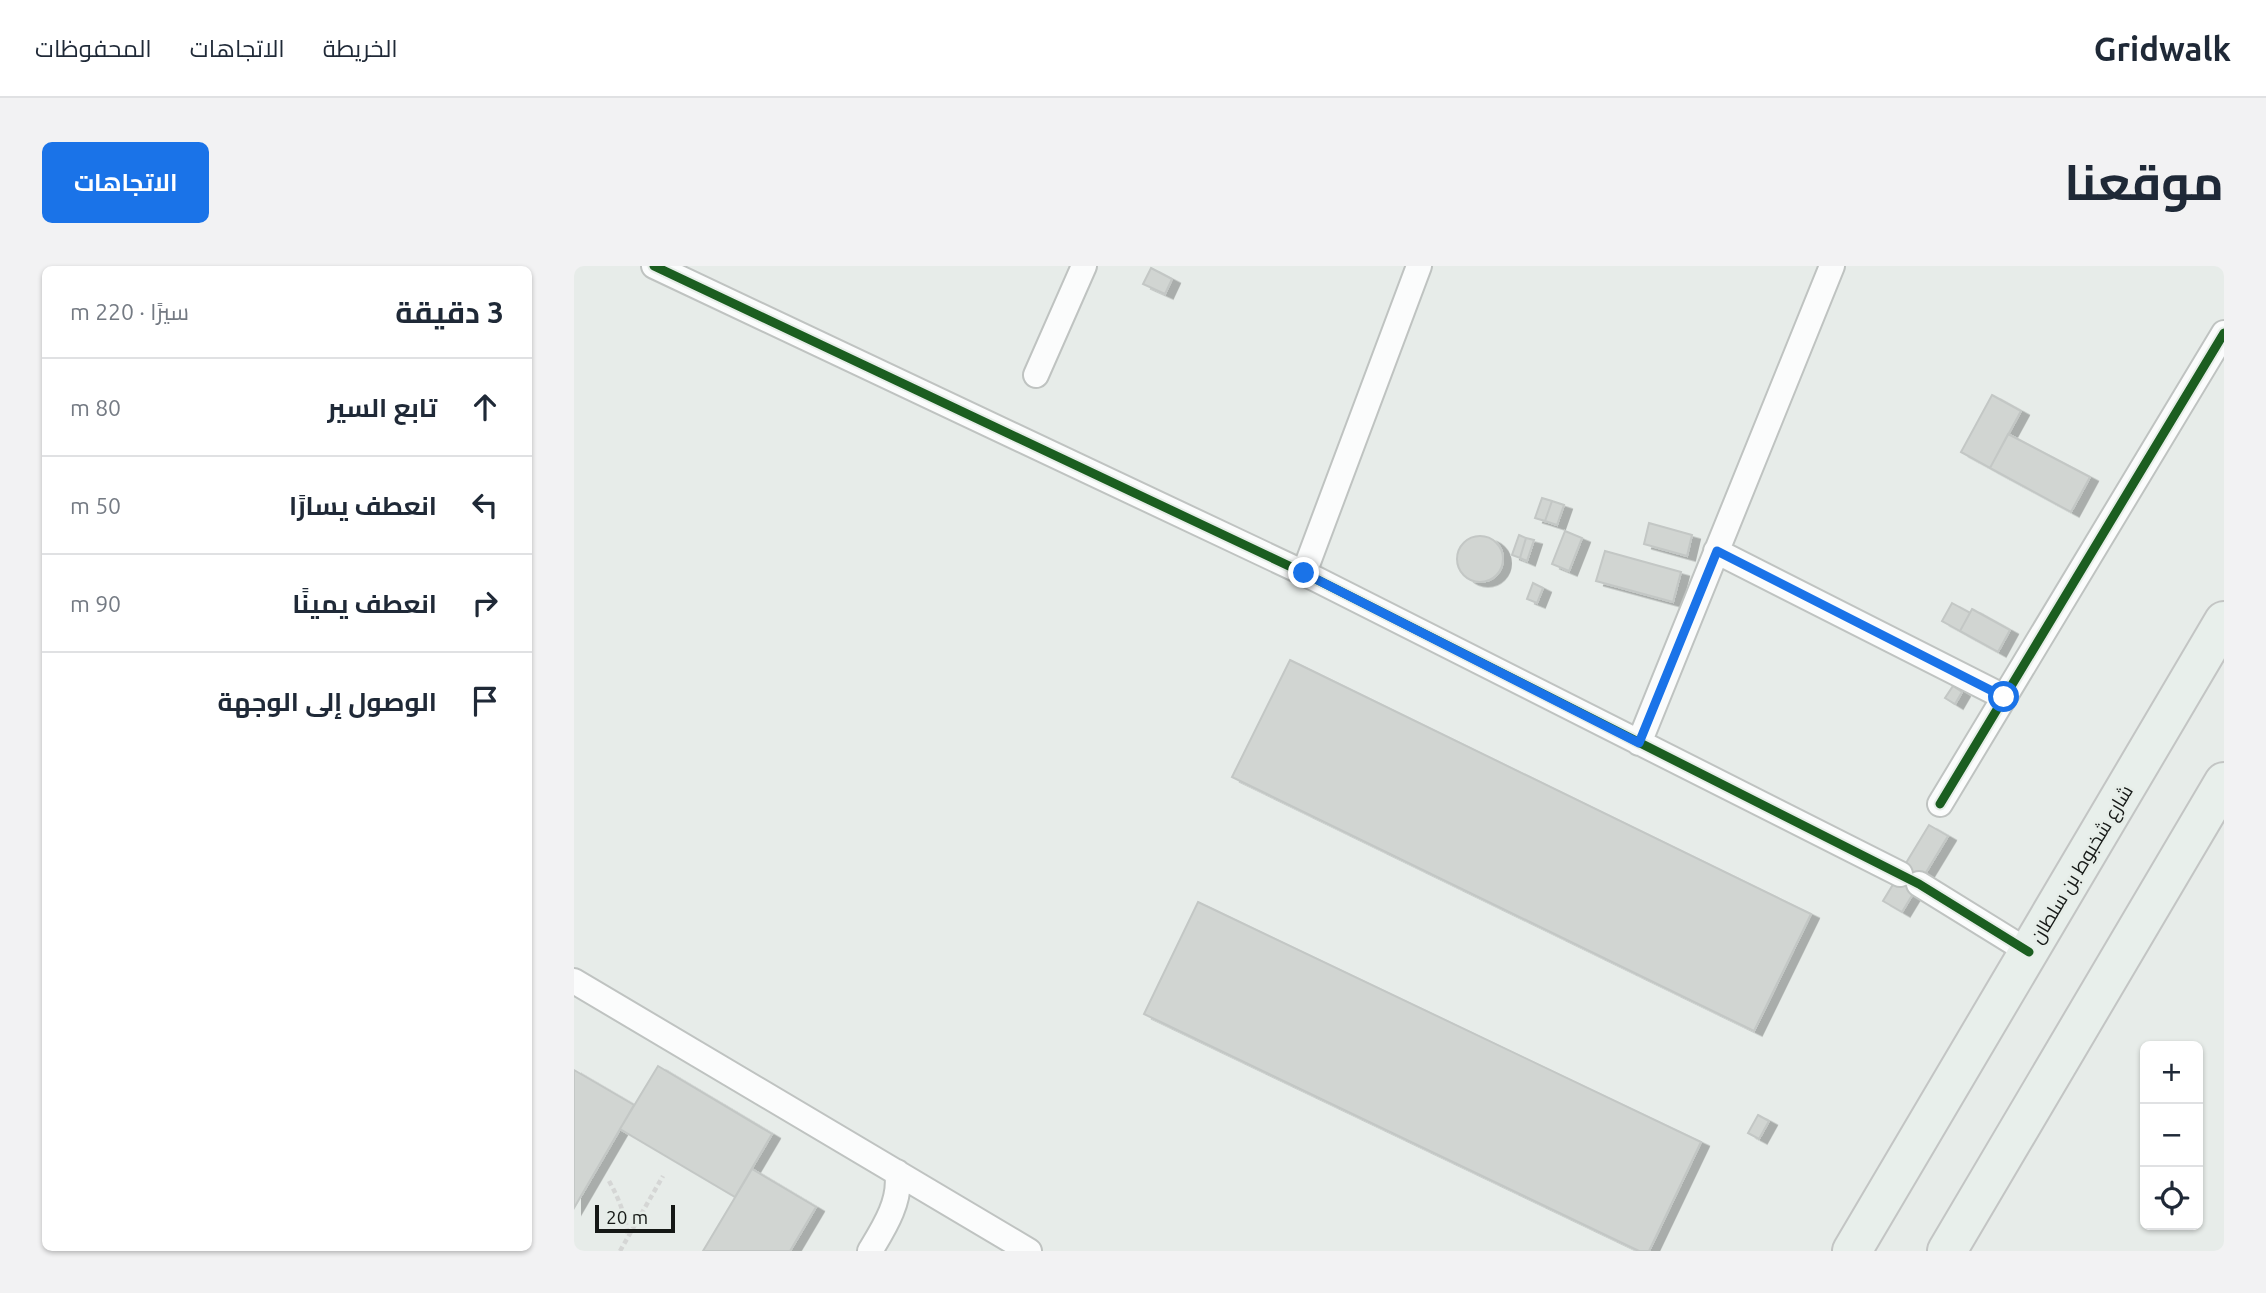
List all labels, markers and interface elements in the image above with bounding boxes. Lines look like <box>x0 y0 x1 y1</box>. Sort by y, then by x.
text: Gridwalk <box>2094 30 2231 67</box>
text: المحفوظات <box>35 35 152 62</box>
text: الاتجاهات <box>190 35 285 62</box>
text: الخريطة <box>323 35 398 62</box>
button: الاتجاهات <box>42 142 209 223</box>
text: موقعنا <box>2064 154 2224 209</box>
text: 3 دقيقة <box>395 295 504 329</box>
text: سيرًا · 220 m <box>70 299 189 324</box>
icon: ahead <box>466 388 504 426</box>
text: تابع السير <box>327 393 437 422</box>
text: 80 m <box>70 395 121 420</box>
icon: left <box>466 486 504 524</box>
text: انعطف يسارًا <box>289 491 437 520</box>
text: 50 m <box>70 493 121 518</box>
route end <box>1288 557 1319 588</box>
icon: right <box>466 584 504 622</box>
text: انعطف يمينًا <box>292 589 437 618</box>
text: 90 m <box>70 591 121 616</box>
route start <box>1988 681 2019 712</box>
icon: arrive <box>466 682 504 720</box>
text: الوصول إلى الوجهة <box>218 687 437 716</box>
street label: شارع شخبوط بن سلطان <box>2025 781 2139 949</box>
map controls <box>2140 1041 2203 1230</box>
button: + <box>2140 1041 2203 1104</box>
button: − <box>2140 1104 2203 1167</box>
button: locate <box>2140 1167 2203 1230</box>
scale bar <box>595 1202 676 1234</box>
text: 20 m <box>606 1206 648 1228</box>

